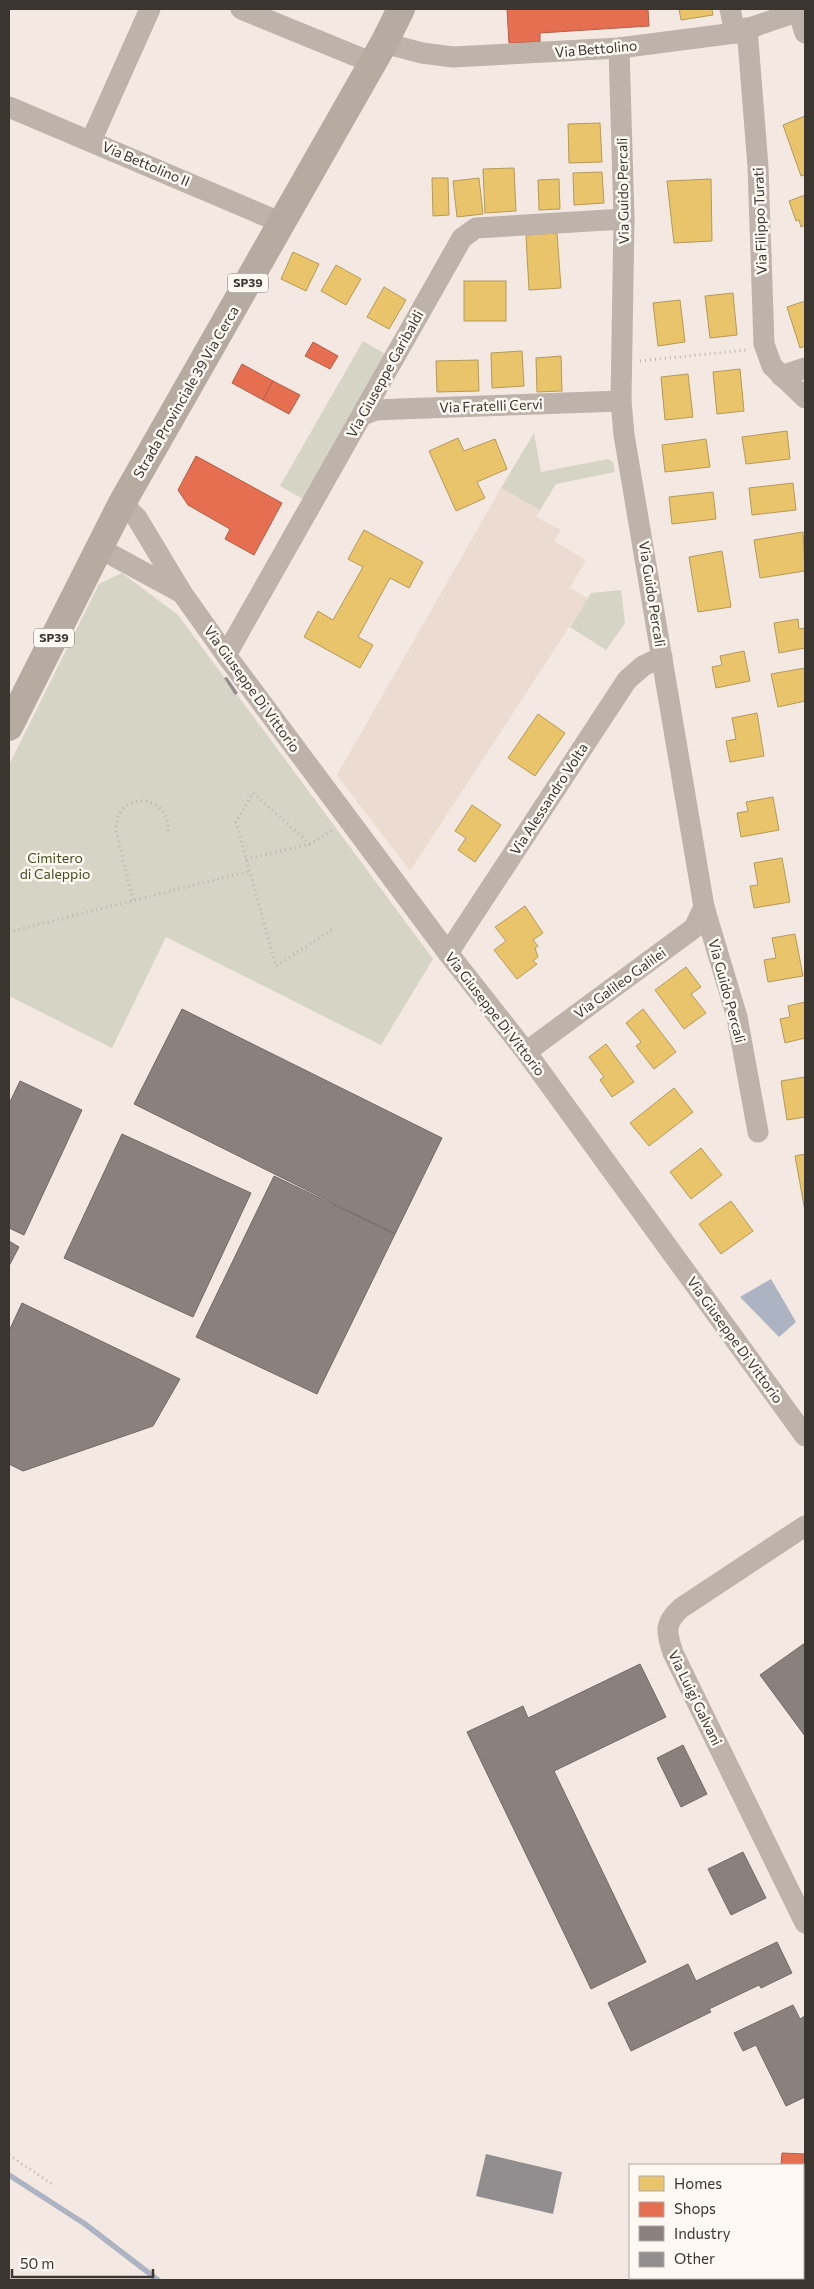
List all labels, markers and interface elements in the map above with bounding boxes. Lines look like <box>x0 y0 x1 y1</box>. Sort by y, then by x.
street label: Via Bettolino <box>554 36 638 61</box>
street label: Via Bettolino II <box>100 137 192 190</box>
street label: Via Guido Percali <box>613 138 632 245</box>
street label: Via Filippo Turati <box>749 167 770 275</box>
road number: SP39 <box>228 274 268 292</box>
street label: Strada Provinciale 39 Via Cerca <box>129 303 242 481</box>
street label: Via Giuseppe Garibaldi <box>342 307 427 440</box>
street label: Via Fratelli Cervi <box>439 395 543 416</box>
street label: Via Guido Percali <box>636 540 669 648</box>
street label: Via Giuseppe Di Vittorio <box>201 622 304 755</box>
road number: SP39 <box>34 628 74 648</box>
street label: Via Alessandro Volta <box>506 740 591 858</box>
park label: Cimitero di Caleppio <box>20 849 90 882</box>
street label: Via Guido Percali <box>705 937 750 1045</box>
street label: Via Galileo Galilei <box>571 944 669 1022</box>
street label: Via Giuseppe Di Vittorio <box>442 948 549 1079</box>
street label: Via Giuseppe Di Vittorio <box>684 1273 787 1406</box>
street label: Via Luigi Galvani <box>665 1647 726 1748</box>
legend <box>629 2164 804 2279</box>
text: Homes <box>674 2174 722 2192</box>
text: Shops <box>674 2199 716 2217</box>
text: Industry <box>674 2224 731 2242</box>
scale bar <box>12 2246 154 2278</box>
text: Other <box>674 2249 715 2267</box>
text: 50 m <box>20 2254 54 2272</box>

